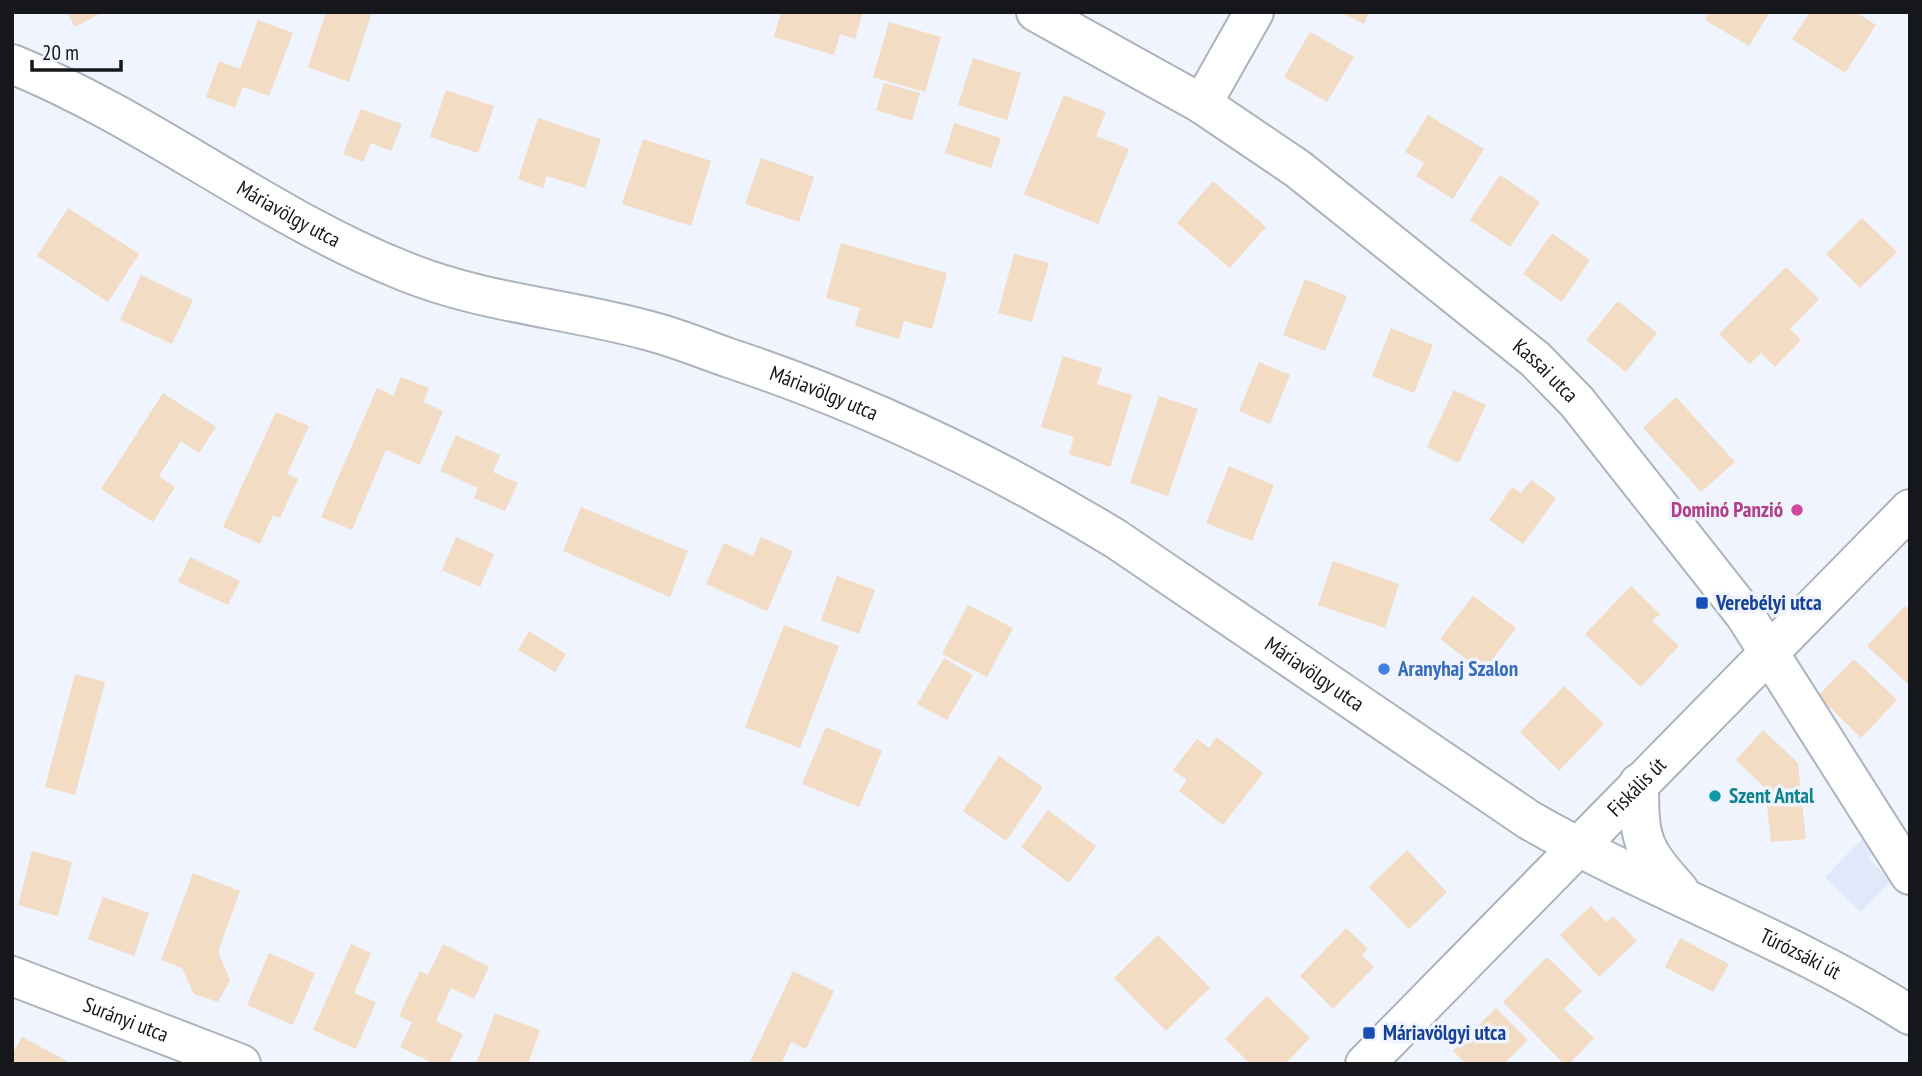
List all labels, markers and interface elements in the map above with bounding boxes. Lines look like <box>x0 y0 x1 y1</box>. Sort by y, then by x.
scale bar <box>32 28 121 72</box>
text: 20 m <box>42 39 79 66</box>
street label: Máriavölgy utca <box>232 174 345 253</box>
street label: Kassai utca <box>1508 333 1584 408</box>
street label: Máriavölgy utca <box>766 359 882 426</box>
place label: Dominó Panzió <box>1671 496 1783 523</box>
marker: Dominó Panzió <box>1789 502 1805 518</box>
place label: Verebélyi utca <box>1715 589 1822 616</box>
marker: Verebélyi utca <box>1694 595 1710 611</box>
street label: Máriavölgy utca <box>1260 630 1369 717</box>
place label: Aranyhaj Szalon <box>1397 655 1518 682</box>
marker: Aranyhaj Szalon <box>1376 661 1392 677</box>
street label: Fiskális út <box>1601 751 1672 822</box>
place label: Szent Antal <box>1729 782 1815 809</box>
marker: Szent Antal <box>1707 788 1723 804</box>
street label: Túrózsáki út <box>1756 922 1846 985</box>
street label: Surányi utca <box>80 991 172 1048</box>
place label: Máriavölgyi utca <box>1383 1019 1506 1046</box>
marker: Máriavölgyi utca <box>1361 1025 1377 1041</box>

